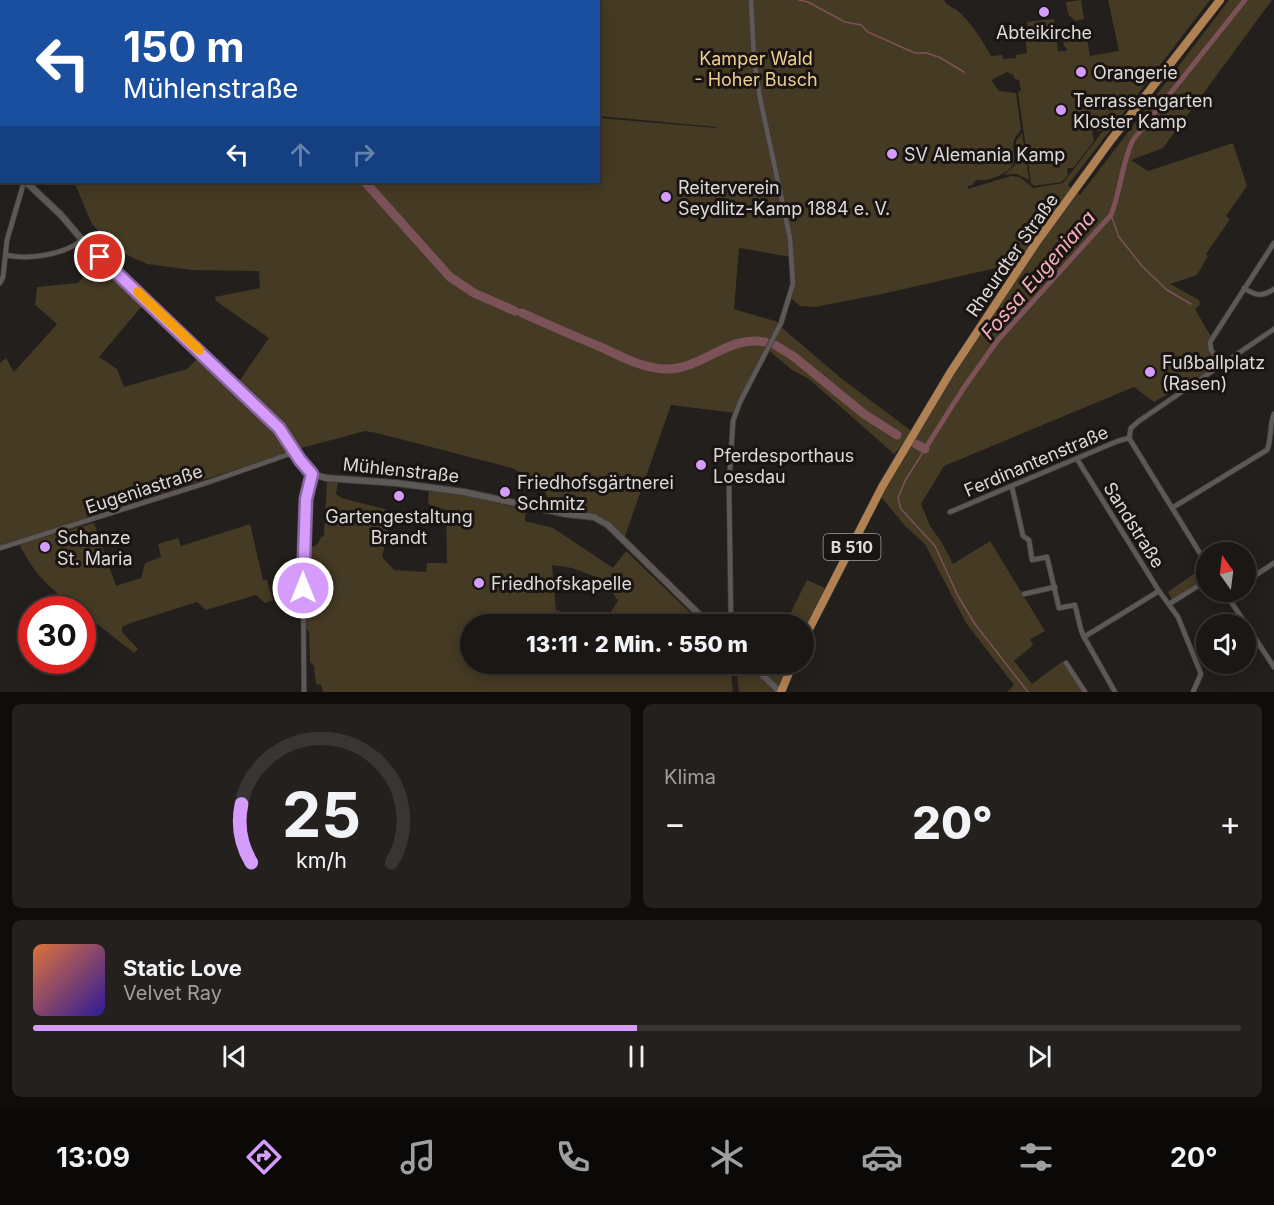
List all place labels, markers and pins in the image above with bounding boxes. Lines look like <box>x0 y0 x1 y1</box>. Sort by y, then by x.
marker: Abteikirche <box>1037 5 1051 19</box>
place label: Abteikirche <box>996 22 1092 43</box>
place label: Orangerie <box>1093 62 1178 83</box>
marker: Orangerie <box>1074 65 1088 79</box>
place label: Terrassengarten Kloster Kamp <box>1073 90 1213 132</box>
marker: Terrassengarten Kloster Kamp <box>1054 103 1068 117</box>
place label: SV Alemania Kamp <box>904 144 1065 165</box>
marker: SV Alemania Kamp <box>885 147 899 161</box>
place label: Reiterverein Seydlitz-Kamp 1884 e. V. <box>678 177 890 219</box>
marker: Reiterverein Seydlitz-Kamp 1884 e. V. <box>659 190 673 204</box>
pin <box>74 231 125 282</box>
place label: Fußballplatz (Rasen) <box>1162 352 1265 394</box>
marker: Fußballplatz (Rasen) <box>1143 365 1157 379</box>
place label: Pferdesporthaus Loesdau <box>713 445 854 487</box>
marker: Pferdesporthaus Loesdau <box>694 458 708 472</box>
place label: Friedhofsgärtnerei Schmitz <box>517 472 674 514</box>
marker: Friedhofsgärtnerei Schmitz <box>498 485 512 499</box>
marker: Gartengestaltung Brandt <box>392 489 406 503</box>
place label: Gartengestaltung Brandt <box>325 506 473 548</box>
place label: Schanze St. Maria <box>57 527 133 569</box>
marker: Schanze St. Maria <box>38 540 52 554</box>
place label: Friedhofskapelle <box>491 573 632 594</box>
marker: Friedhofskapelle <box>472 576 486 590</box>

